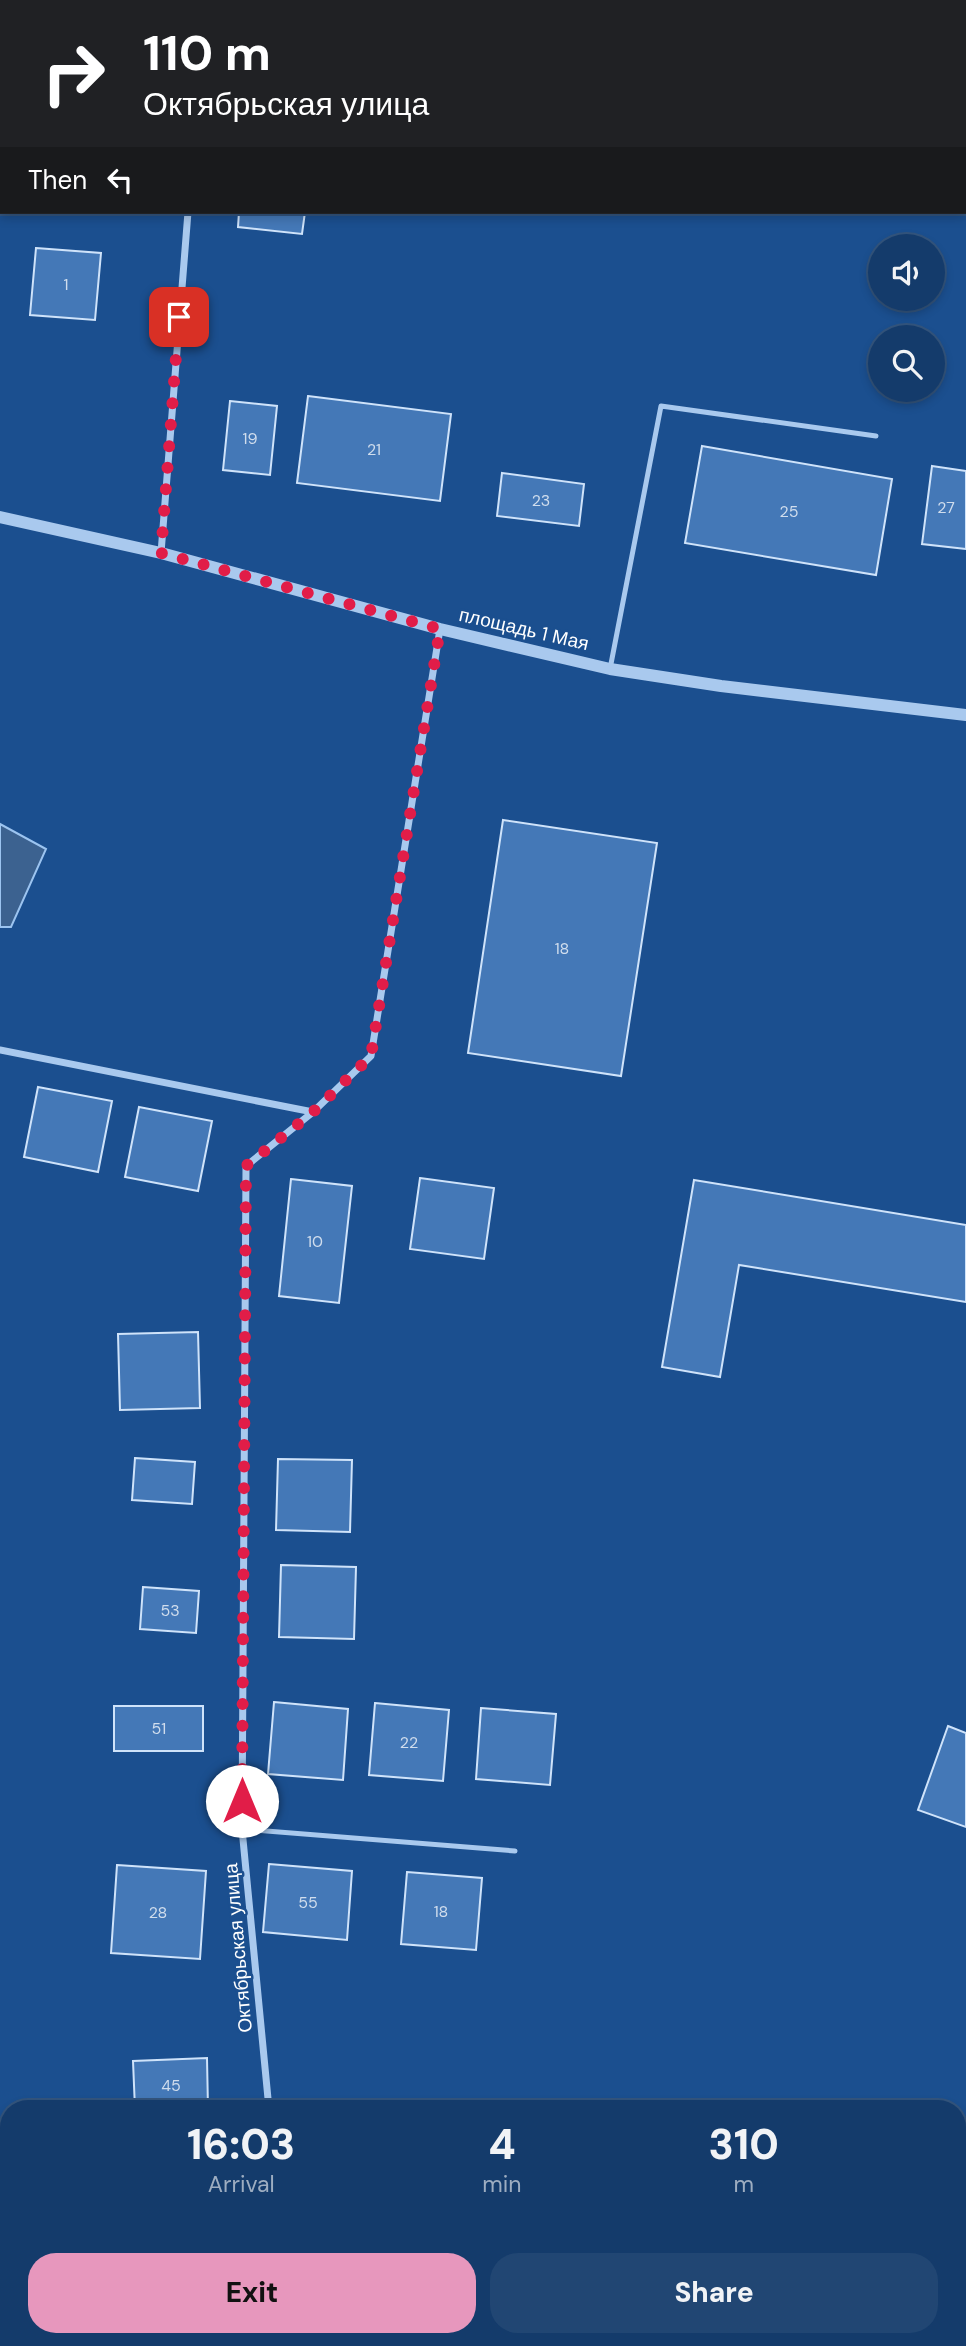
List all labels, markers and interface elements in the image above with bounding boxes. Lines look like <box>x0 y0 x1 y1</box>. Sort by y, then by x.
text: 110 m <box>143 21 271 85</box>
icon: right <box>28 28 119 119</box>
text: Октябрьская улица <box>143 83 429 125</box>
icon: left <box>101 161 139 199</box>
text: Then <box>28 163 87 197</box>
map controls <box>868 234 945 402</box>
button: sound <box>868 234 945 311</box>
house number: 1 <box>64 274 69 295</box>
pin <box>149 287 209 347</box>
icon: arrive <box>160 298 198 336</box>
button: search <box>868 325 945 402</box>
house number: 19 <box>242 428 258 449</box>
house number: 21 <box>367 439 381 460</box>
house number: 23 <box>532 490 550 511</box>
house number: 27 <box>937 497 955 518</box>
house number: 25 <box>780 501 798 522</box>
street label: площадь 1 Мая <box>457 602 591 656</box>
house number: 18 <box>555 938 569 959</box>
house number: 10 <box>307 1231 323 1252</box>
house number: 53 <box>160 1600 180 1621</box>
house number: 51 <box>152 1718 166 1739</box>
house number: 22 <box>400 1732 418 1753</box>
position arrow <box>205 1764 279 1838</box>
street label: Октябрьская улица <box>218 1862 258 2034</box>
house number: 55 <box>298 1892 318 1913</box>
house number: 18 <box>434 1901 448 1922</box>
house number: 28 <box>149 1902 167 1923</box>
house number: 45 <box>161 2075 181 2096</box>
text: 16:03 <box>187 2117 295 2172</box>
text: 4 <box>488 2117 516 2172</box>
text: 310 <box>709 2117 779 2172</box>
text: Arrival <box>208 2169 275 2199</box>
text: min <box>482 2169 522 2199</box>
text: m <box>733 2169 754 2199</box>
button: Exit <box>28 2253 476 2333</box>
button: Share <box>490 2253 938 2333</box>

